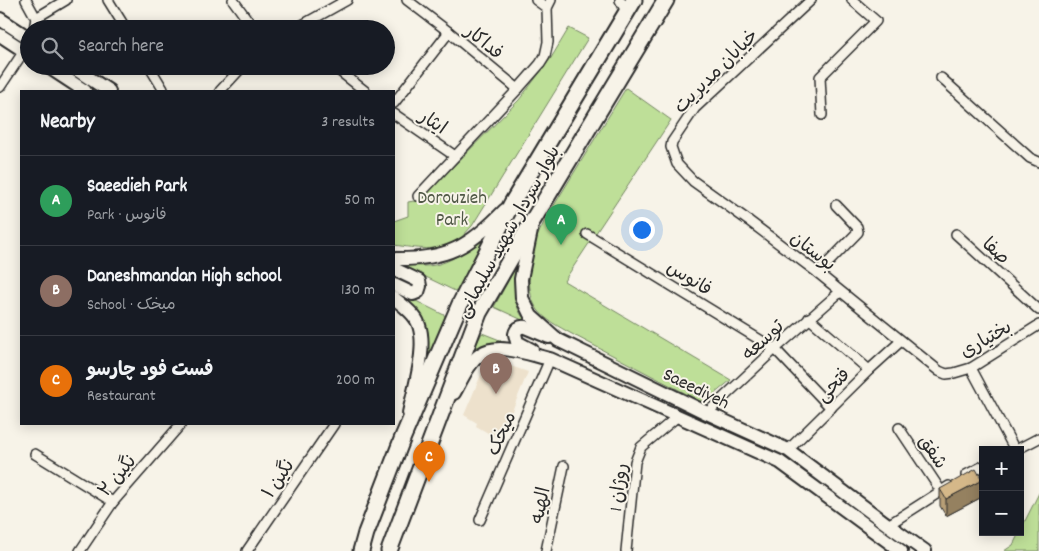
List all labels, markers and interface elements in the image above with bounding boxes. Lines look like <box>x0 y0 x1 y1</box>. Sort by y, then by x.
street label: فداکار <box>456 19 508 68</box>
search box <box>20 20 395 75</box>
street label: خیابان مدیریت <box>669 24 766 121</box>
icon: search <box>38 34 66 62</box>
text: Search here <box>78 34 164 61</box>
street label: ایثار <box>411 104 451 143</box>
text: Nearby <box>40 108 95 138</box>
text: 3 results <box>321 111 375 134</box>
street label: بلوار سردار شهید سلیمانی <box>451 142 569 324</box>
text: Saeedieh Park <box>87 174 187 201</box>
park label: Dorouzieh Park <box>417 186 487 235</box>
text: A <box>52 189 60 212</box>
text: 50 m <box>344 189 375 212</box>
text: Park · فانوس <box>87 204 167 227</box>
pin: A <box>545 204 577 245</box>
your location <box>629 217 655 243</box>
street label: بوستان <box>783 226 841 279</box>
street label: صفا <box>975 233 1015 273</box>
street label: فانوس <box>660 256 716 304</box>
text: Daneshmandan High school <box>87 264 282 291</box>
text: B <box>52 279 60 302</box>
text: 130 m <box>341 279 375 302</box>
text: School · میخک <box>87 294 176 317</box>
street label: توسعه <box>737 315 792 368</box>
street label: بختیاری <box>956 315 1018 367</box>
pin: B <box>480 353 512 394</box>
text: فست فود چارسو <box>87 358 213 385</box>
street label: Saeediyeh <box>658 362 733 418</box>
street label: فتحی <box>811 363 858 410</box>
text: C <box>52 369 60 392</box>
text: 200 m <box>336 369 375 392</box>
text: Restaurant <box>87 385 156 408</box>
street label: میخک <box>482 408 525 461</box>
street label: شفق <box>910 430 952 475</box>
pin: C <box>413 441 445 482</box>
map controls <box>979 446 1024 536</box>
button: + <box>979 446 1024 491</box>
street label: نگین ۲ <box>93 450 144 504</box>
street label: نگین ۱ <box>257 455 303 505</box>
street label: روژان 1 <box>604 462 637 513</box>
street label: الهیه <box>525 485 559 527</box>
button: − <box>979 491 1024 536</box>

